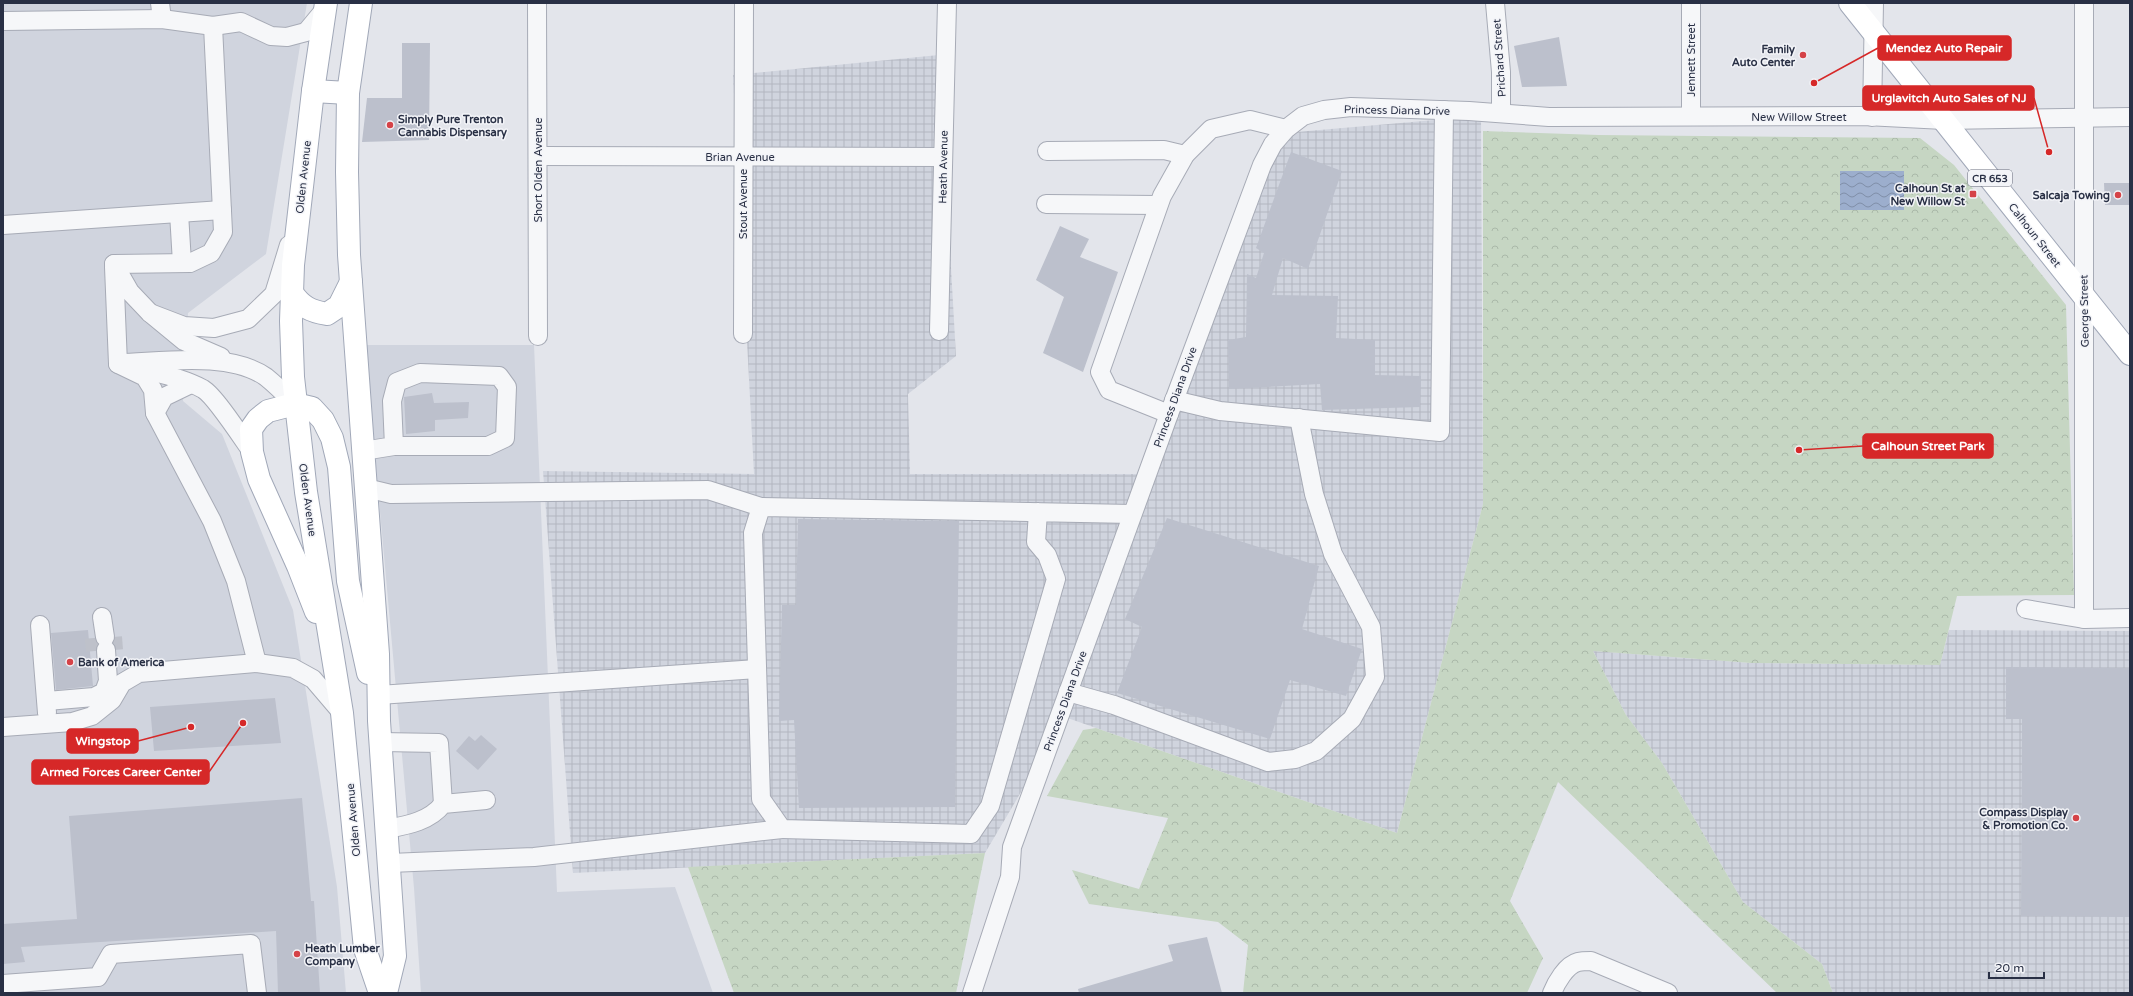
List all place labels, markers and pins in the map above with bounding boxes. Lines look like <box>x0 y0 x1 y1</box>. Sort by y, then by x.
callout: Mendez Auto Repair <box>1878 36 2011 60</box>
place label: Family Auto Center <box>1732 43 1796 69</box>
marker: Family Auto Center <box>1798 50 1808 60</box>
callout: Urglavitch Auto Sales of NJ <box>1863 86 2034 110</box>
place label: Simply Pure Trenton Cannabis Dispensary <box>398 113 507 140</box>
marker: Simply Pure Trenton Cannabis Dispensary <box>385 120 395 130</box>
place label: Calhoun St at New Willow St <box>1890 182 1966 208</box>
marker: Calhoun St at New Willow St <box>1968 189 1978 199</box>
place label: Salcaja Towing <box>2033 189 2110 203</box>
marker: Salcaja Towing <box>2113 190 2123 200</box>
callout: Calhoun Street Park <box>1863 434 1993 458</box>
place label: Bank of America <box>78 656 165 669</box>
marker: Bank of America <box>65 657 75 667</box>
callout: Wingstop <box>67 729 138 753</box>
callout: Armed Forces Career Center <box>32 760 209 784</box>
place label: Compass Display & Promotion Co. <box>1979 806 2068 832</box>
marker: Compass Display & Promotion Co. <box>2071 813 2081 823</box>
place label: Heath Lumber Company <box>305 942 380 969</box>
marker: Heath Lumber Company <box>292 949 302 959</box>

